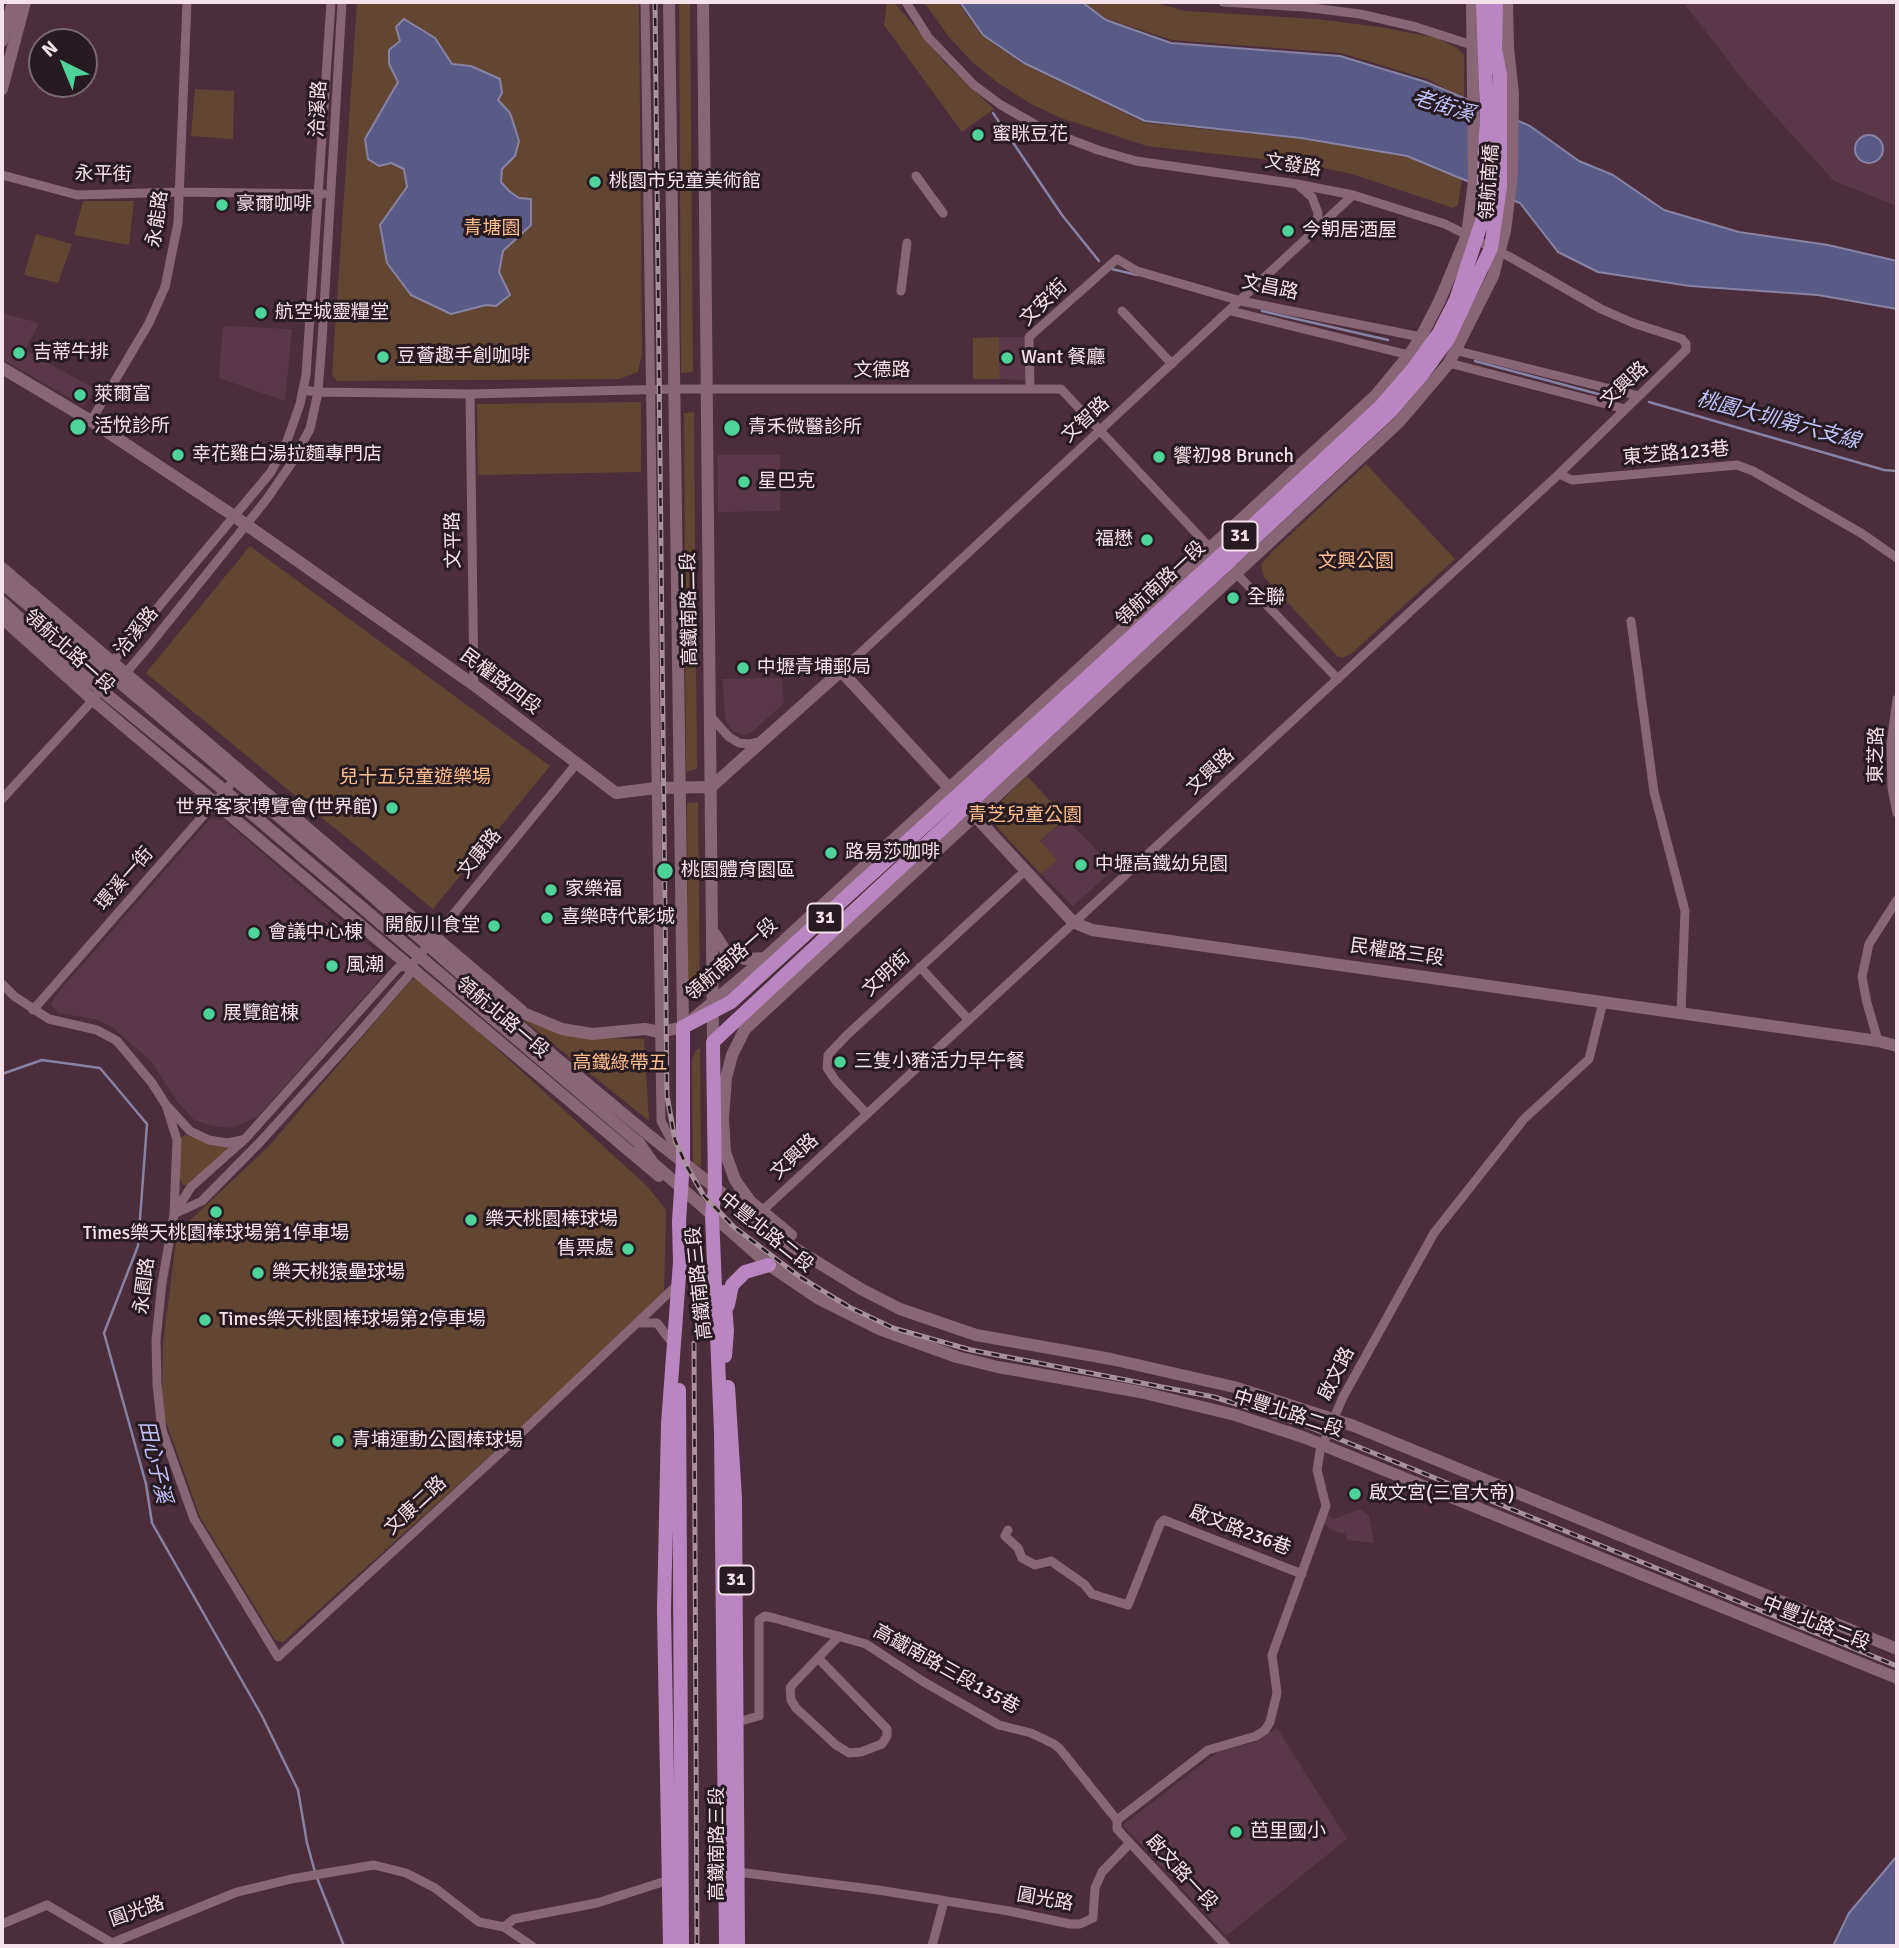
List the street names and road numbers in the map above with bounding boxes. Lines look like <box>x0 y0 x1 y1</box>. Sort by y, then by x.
street label: 洽溪路 <box>306 80 332 138</box>
street label: 領航南橋 <box>1476 143 1504 221</box>
street label: 文發路 <box>1263 150 1323 182</box>
street label: 永平街 <box>74 163 132 187</box>
street label: 永能路 <box>143 189 173 249</box>
street label: 文昌路 <box>1240 271 1300 305</box>
street label: 文安街 <box>1016 275 1072 331</box>
street label: 文興路 <box>1596 357 1654 413</box>
street label: 文德路 <box>854 360 910 382</box>
street label: 文智路 <box>1057 392 1115 448</box>
street label: 東芝路123巷 <box>1622 438 1730 470</box>
street label: 文平路 <box>442 511 466 569</box>
road number: 31 <box>1222 522 1258 550</box>
street label: 領航南路一段 <box>1112 537 1210 631</box>
street label: 高鐵南路二段 <box>678 552 702 666</box>
street label: 洽溪路 <box>110 603 164 661</box>
street label: 領航北路一段 <box>19 605 119 699</box>
street label: 民權路四段 <box>455 644 545 720</box>
street label: 東芝路 <box>1865 726 1889 784</box>
street label: 文興路 <box>1182 744 1240 800</box>
street label: 文康路 <box>453 825 507 883</box>
street label: 環溪一街 <box>91 843 159 915</box>
road number: 31 <box>808 903 842 932</box>
street label: 領航南路一段 <box>682 914 782 1006</box>
street label: 民權路三段 <box>1348 935 1446 971</box>
street label: 文明街 <box>858 946 916 1002</box>
street label: 領航北路一段 <box>451 973 553 1063</box>
street label: 文興路 <box>766 1129 824 1185</box>
street label: 中豐北路二段 <box>715 1188 817 1278</box>
street label: 高鐵南路三段 <box>683 1225 717 1341</box>
street label: 永園路 <box>130 1256 160 1316</box>
street label: 啟文路 <box>1314 1343 1360 1405</box>
street label: 中豐北路二段 <box>1230 1386 1346 1442</box>
street label: 文康二路 <box>380 1472 452 1540</box>
street label: 啟文路236巷 <box>1186 1501 1294 1561</box>
road number: 31 <box>718 1566 754 1595</box>
street label: 中豐北路二段 <box>1759 1592 1873 1656</box>
street label: 高鐵南路三段135巷 <box>869 1620 1023 1720</box>
street label: 高鐵南路三段 <box>707 1787 729 1901</box>
street label: 啟文路一段 <box>1140 1830 1222 1916</box>
street label: 圓光路 <box>1015 1884 1075 1916</box>
street label: 圓光路 <box>106 1892 168 1932</box>

